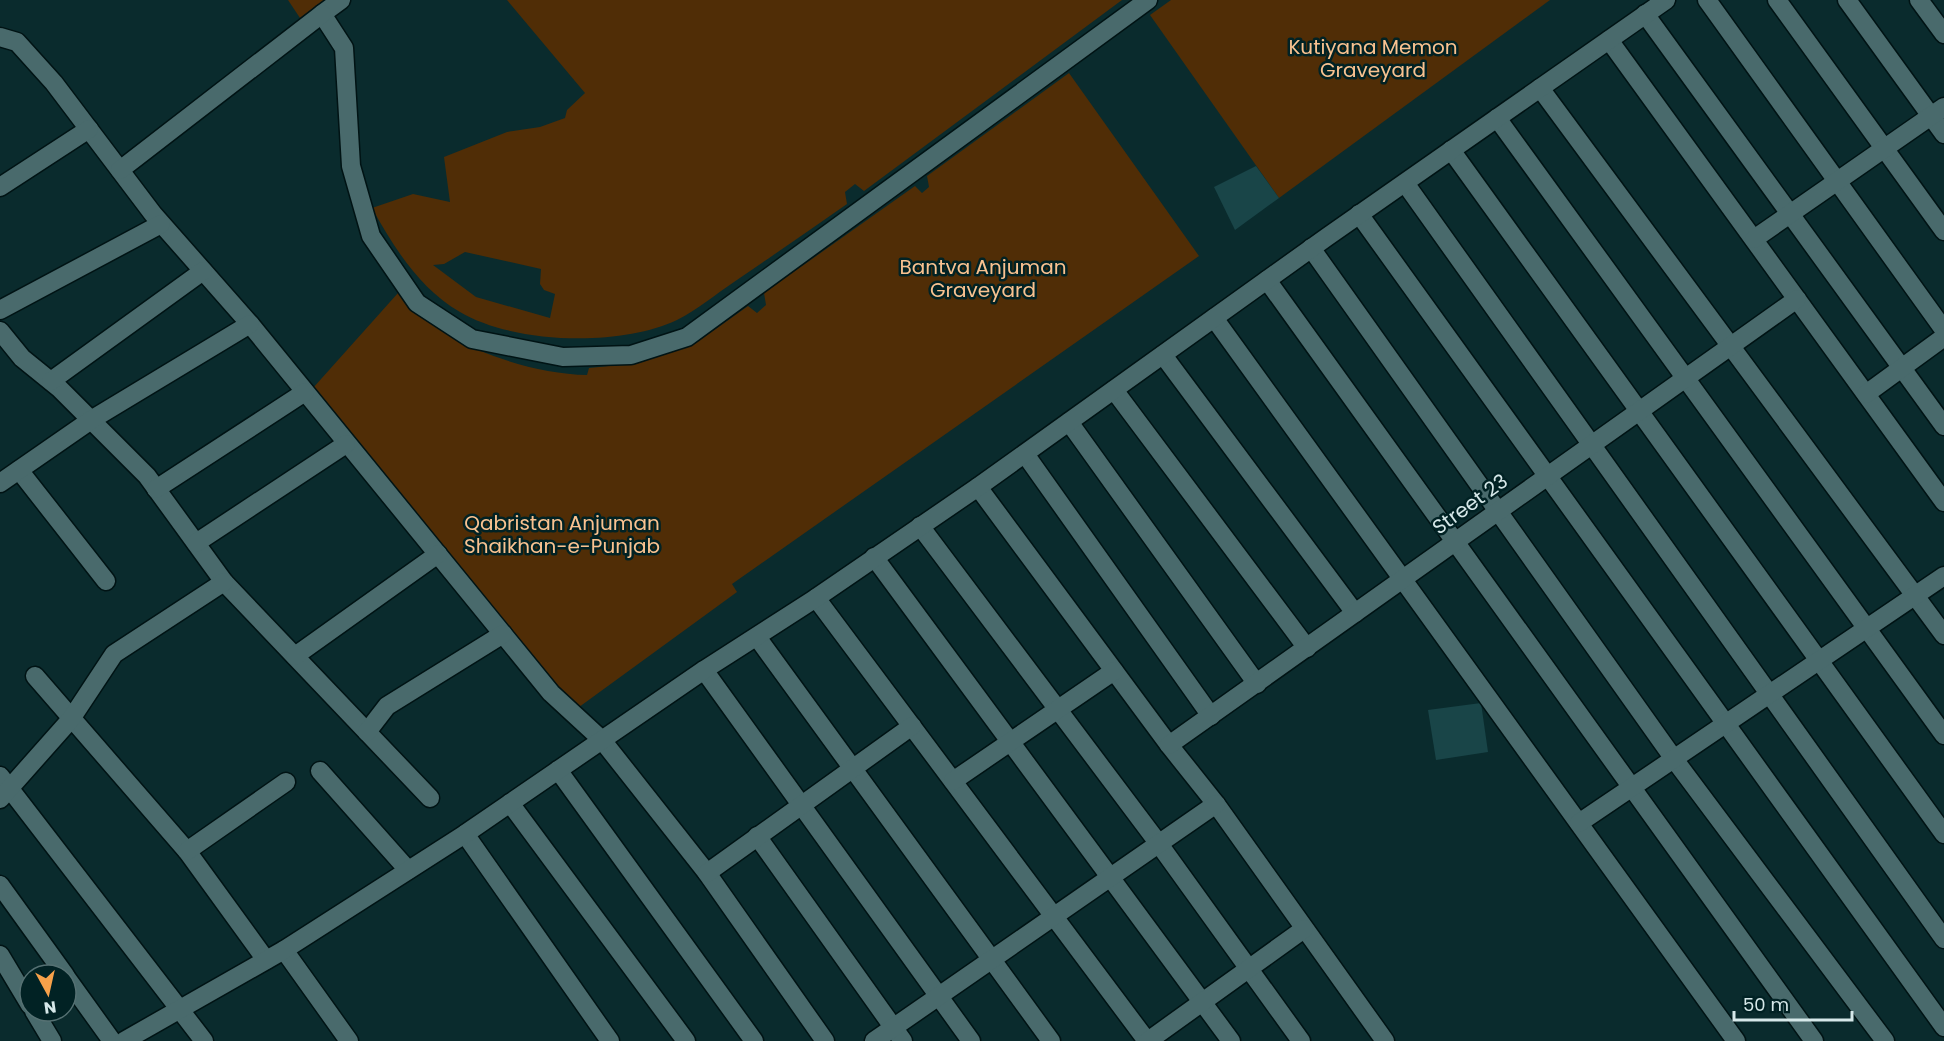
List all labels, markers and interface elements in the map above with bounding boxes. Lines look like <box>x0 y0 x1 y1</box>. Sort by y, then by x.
park label: Kutiyana Memon Graveyard <box>1288 33 1458 84</box>
park label: Bantva Anjuman Graveyard <box>900 253 1066 304</box>
street label: Street 23 <box>1427 467 1513 541</box>
park label: Qabristan Anjuman Shaikhan-e-Punjab <box>464 509 660 560</box>
north arrow <box>18 963 78 1023</box>
scale bar <box>1734 984 1852 1022</box>
text: 50 m <box>1743 992 1789 1017</box>
text: N <box>42 995 58 1020</box>

